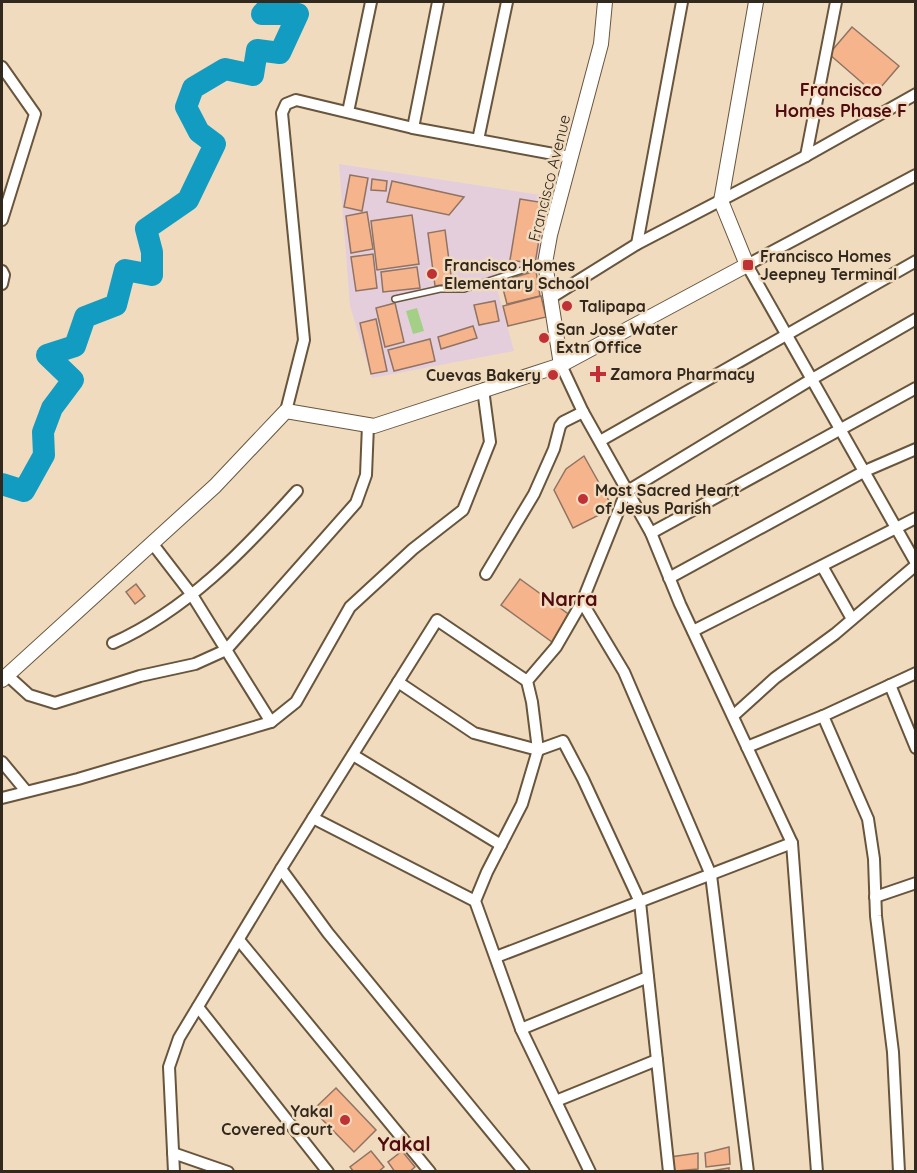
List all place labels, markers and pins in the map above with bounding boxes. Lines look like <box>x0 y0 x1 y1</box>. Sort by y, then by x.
place label: Francisco Homes Jeepney Terminal <box>760 246 897 284</box>
place label: Francisco Homes Elementary School <box>444 255 589 293</box>
marker: Francisco Homes Jeepney Terminal <box>741 258 755 272</box>
marker: Francisco Homes Elementary School <box>425 267 439 281</box>
place label: Talipapa <box>579 296 646 316</box>
marker: Talipapa <box>560 299 574 313</box>
place label: San Jose Water Extn Office <box>556 319 678 357</box>
marker: San Jose Water Extn Office <box>537 331 551 345</box>
place label: Zamora Pharmacy <box>610 364 755 384</box>
place label: Cuevas Bakery <box>426 365 541 385</box>
marker: Zamora Pharmacy <box>591 367 605 381</box>
marker: Cuevas Bakery <box>546 368 560 382</box>
place label: Most Sacred Heart of Jesus Parish <box>595 480 740 518</box>
marker: Most Sacred Heart of Jesus Parish <box>576 492 590 506</box>
place label: Yakal Covered Court <box>221 1101 333 1139</box>
marker: Yakal Covered Court <box>338 1113 352 1127</box>

